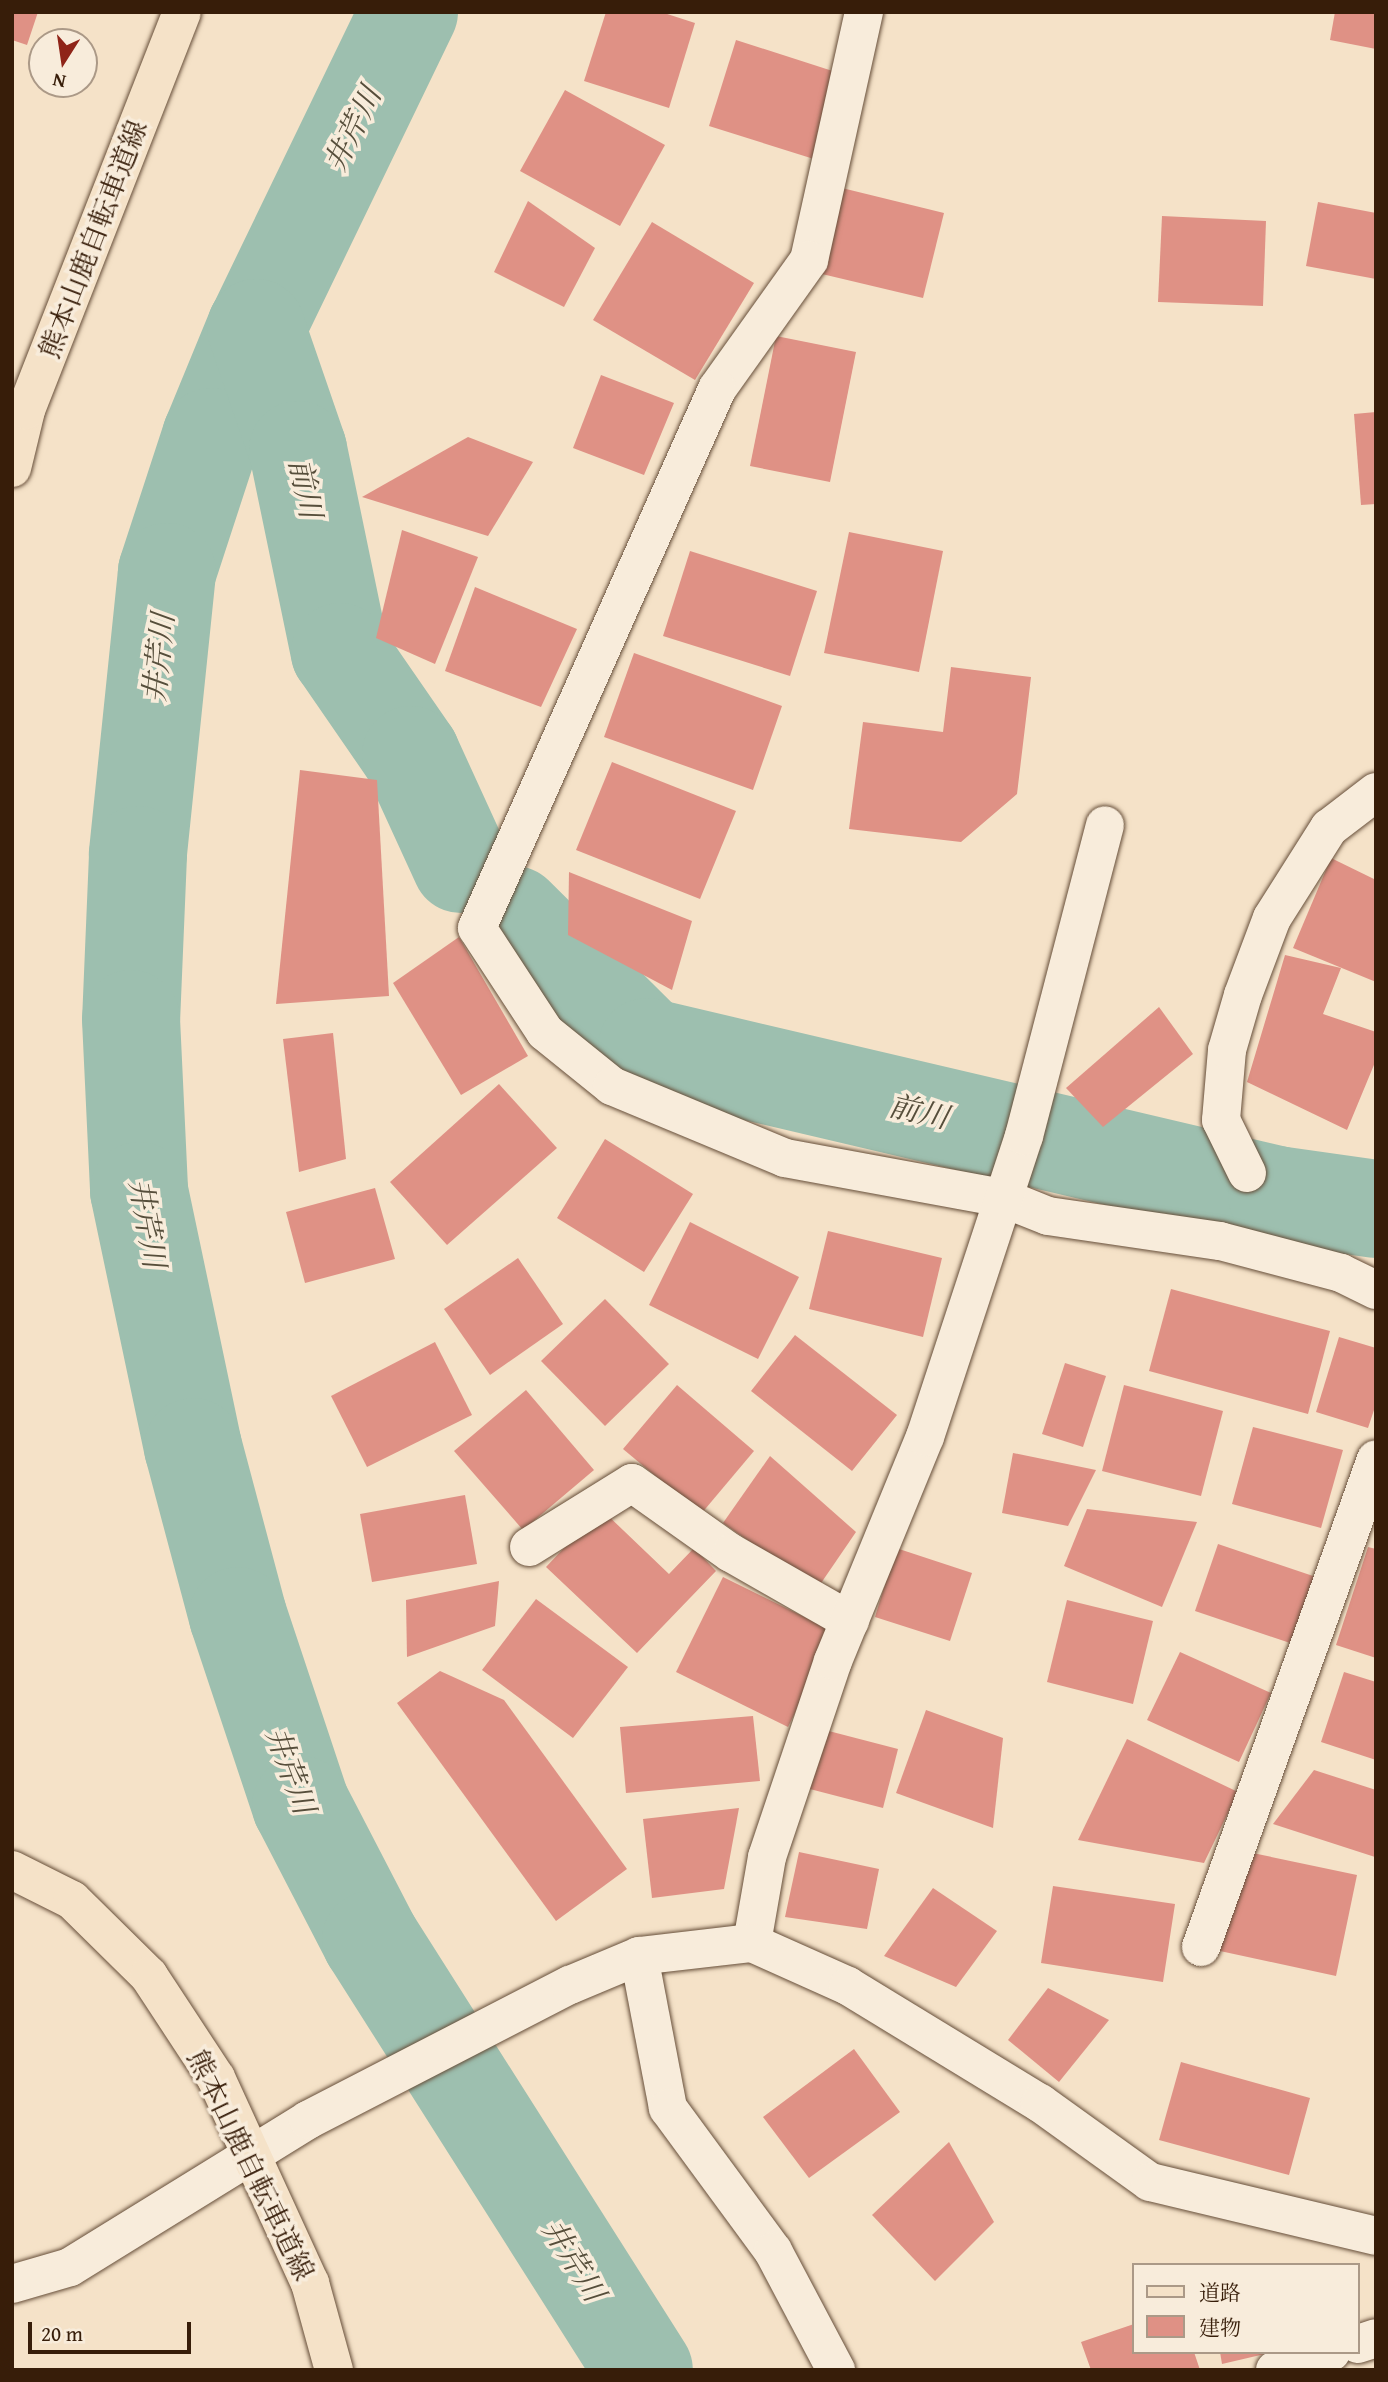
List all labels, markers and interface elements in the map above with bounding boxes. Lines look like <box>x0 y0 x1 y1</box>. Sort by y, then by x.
north arrow <box>28 28 98 98</box>
text: N <box>50 67 68 97</box>
water label: 井芹川 <box>316 81 388 177</box>
street label: 熊本山鹿自転車道線 <box>32 115 154 363</box>
water label: 前川 <box>282 455 330 521</box>
water label: 井芹川 <box>135 611 181 705</box>
water label: 前川 <box>886 1087 952 1135</box>
water label: 井芹川 <box>122 1176 174 1270</box>
water label: 井芹川 <box>259 1722 323 1818</box>
street label: 熊本山鹿自転車道線 <box>181 2044 321 2286</box>
water label: 井芹川 <box>535 2212 613 2308</box>
legend <box>1132 2263 1360 2354</box>
text: 道路 <box>1199 2277 1241 2308</box>
scale bar <box>32 2308 194 2352</box>
text: 建物 <box>1199 2312 1241 2343</box>
text: 20 m <box>41 2318 83 2349</box>

